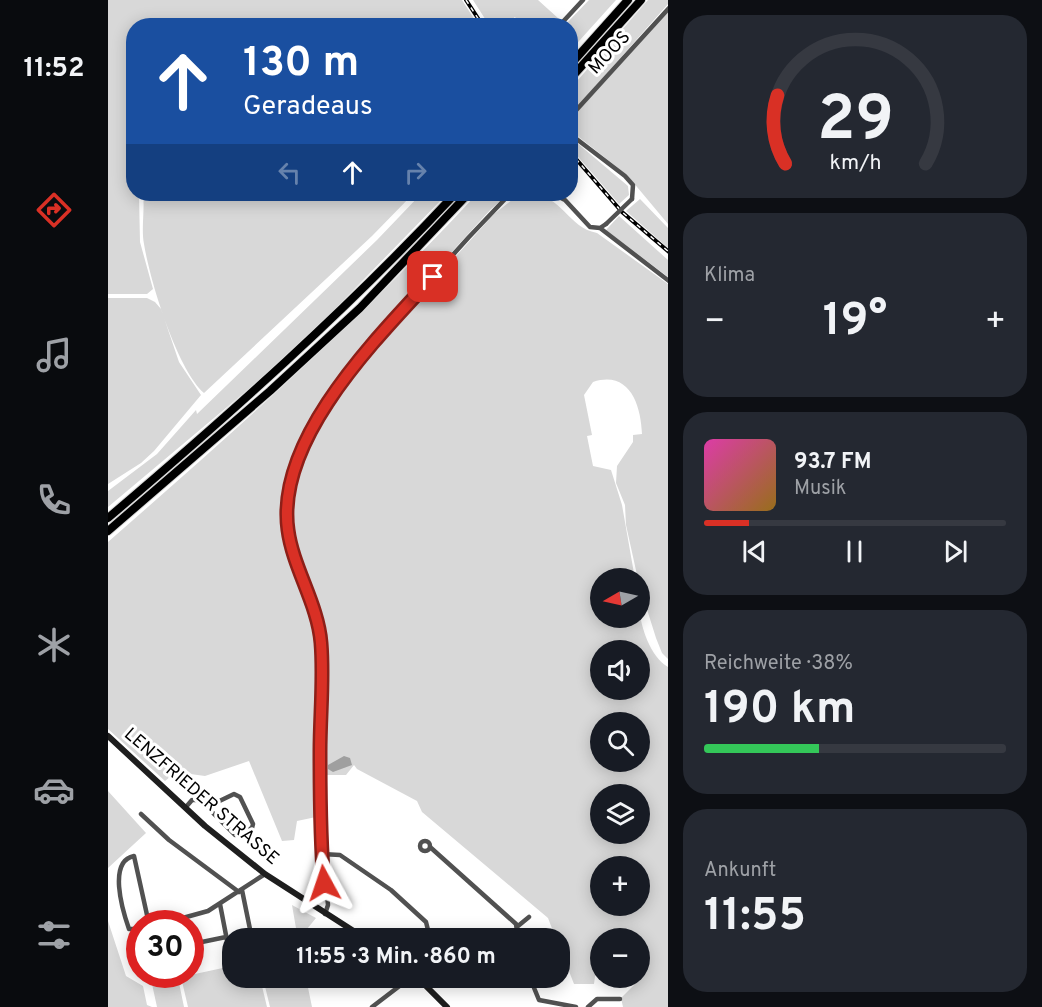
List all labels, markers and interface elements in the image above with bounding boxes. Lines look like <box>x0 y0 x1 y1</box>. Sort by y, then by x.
street label: MOOS <box>584 26 636 80</box>
text: 130 m <box>243 38 359 91</box>
icon: ahead <box>144 42 222 120</box>
text: 11:52 <box>23 52 85 86</box>
text: 29 <box>817 83 893 162</box>
text: Geradeaus <box>243 90 373 124</box>
text: km/h <box>829 150 881 177</box>
icon: left <box>273 156 306 189</box>
icon: ahead <box>336 156 369 189</box>
icon: right <box>399 156 432 189</box>
icon: directions <box>33 189 75 231</box>
pin <box>407 251 458 302</box>
icon: arrive <box>416 260 449 293</box>
text: Klima <box>704 263 755 289</box>
text: 19° <box>823 294 887 351</box>
text: − <box>704 302 725 344</box>
text: + <box>985 302 1006 344</box>
icon: music <box>33 334 75 376</box>
text: 93.7 FM <box>794 449 871 476</box>
text: Musik <box>794 476 846 502</box>
icon: phone <box>33 479 75 521</box>
icon: previous <box>738 535 771 568</box>
icon: pause <box>838 535 871 568</box>
icon: next <box>939 535 972 568</box>
north arrow <box>590 568 650 628</box>
map controls <box>590 568 650 988</box>
icon: climate <box>33 624 75 666</box>
button: sound <box>590 640 650 700</box>
text: Reichweite · 38% <box>704 651 853 677</box>
text: 190 km <box>704 682 855 739</box>
button: search <box>590 712 650 772</box>
street label: LENZFRIEDER STRASSE <box>119 723 283 871</box>
icon: car <box>33 769 75 811</box>
button: layers <box>590 784 650 844</box>
position arrow <box>292 851 356 915</box>
button: + <box>590 856 650 916</box>
text: Ankunft <box>704 858 776 884</box>
text: 11:55 <box>704 889 806 946</box>
speed limit sign: 30 <box>126 910 204 988</box>
icon: filters <box>33 914 75 956</box>
button: − <box>590 928 650 988</box>
text: 11:55 · 3 Min. · 860 m <box>296 944 496 971</box>

